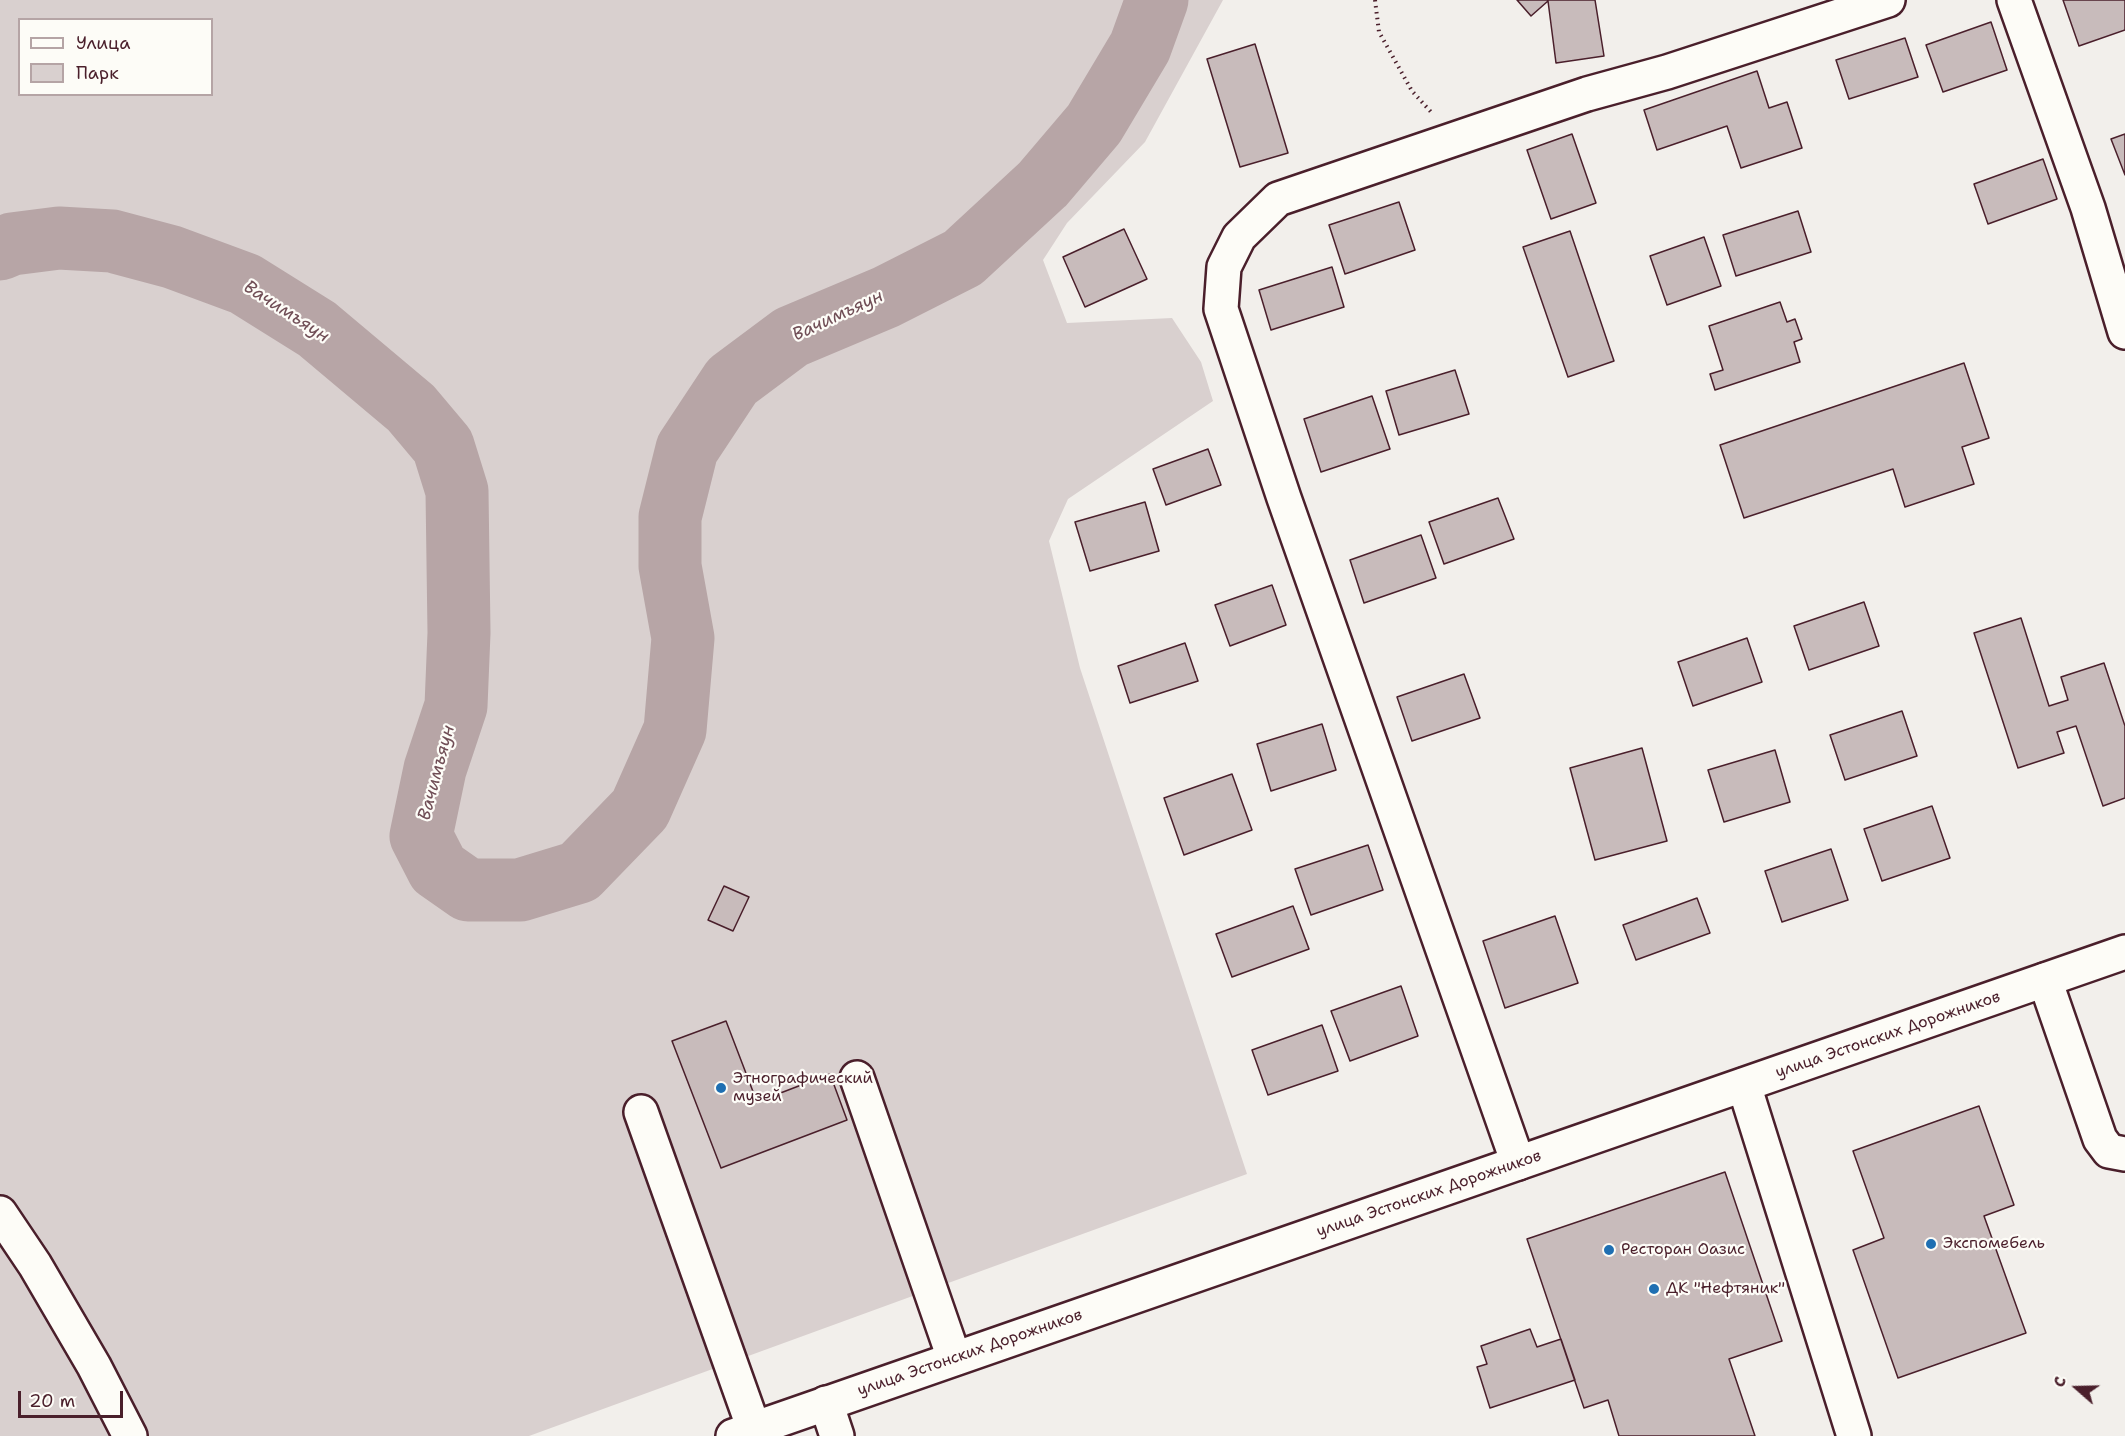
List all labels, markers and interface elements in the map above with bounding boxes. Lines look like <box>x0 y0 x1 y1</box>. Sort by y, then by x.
legend <box>18 18 213 96</box>
text: Улица <box>76 31 130 55</box>
text: Парк <box>76 61 119 85</box>
water label: Вачимъяун <box>239 276 333 348</box>
water label: Вачимъяун <box>789 286 887 346</box>
water label: Вачимъяун <box>414 723 460 823</box>
street label: улица Эстонских Дорожников <box>1773 987 2003 1083</box>
place label: Этнографический музей <box>733 1069 873 1107</box>
marker: Этнографический музей <box>714 1081 728 1095</box>
street label: улица Эстонских Дорожников <box>1314 1146 1544 1242</box>
place label: Экспомебель <box>1943 1234 2045 1254</box>
marker: Экспомебель <box>1924 1237 1938 1251</box>
place label: Ресторан Оазис <box>1621 1240 1745 1260</box>
marker: Ресторан Оазис <box>1602 1243 1616 1257</box>
place label: ДК "Нефтяник" <box>1666 1279 1785 1299</box>
marker: ДК "Нефтяник" <box>1647 1282 1661 1296</box>
street label: улица Эстонских Дорожников <box>855 1305 1085 1401</box>
north arrow <box>2047 1358 2107 1418</box>
text: С <box>2048 1373 2071 1390</box>
scale bar <box>21 1379 126 1417</box>
text: 20 m <box>29 1389 75 1413</box>

